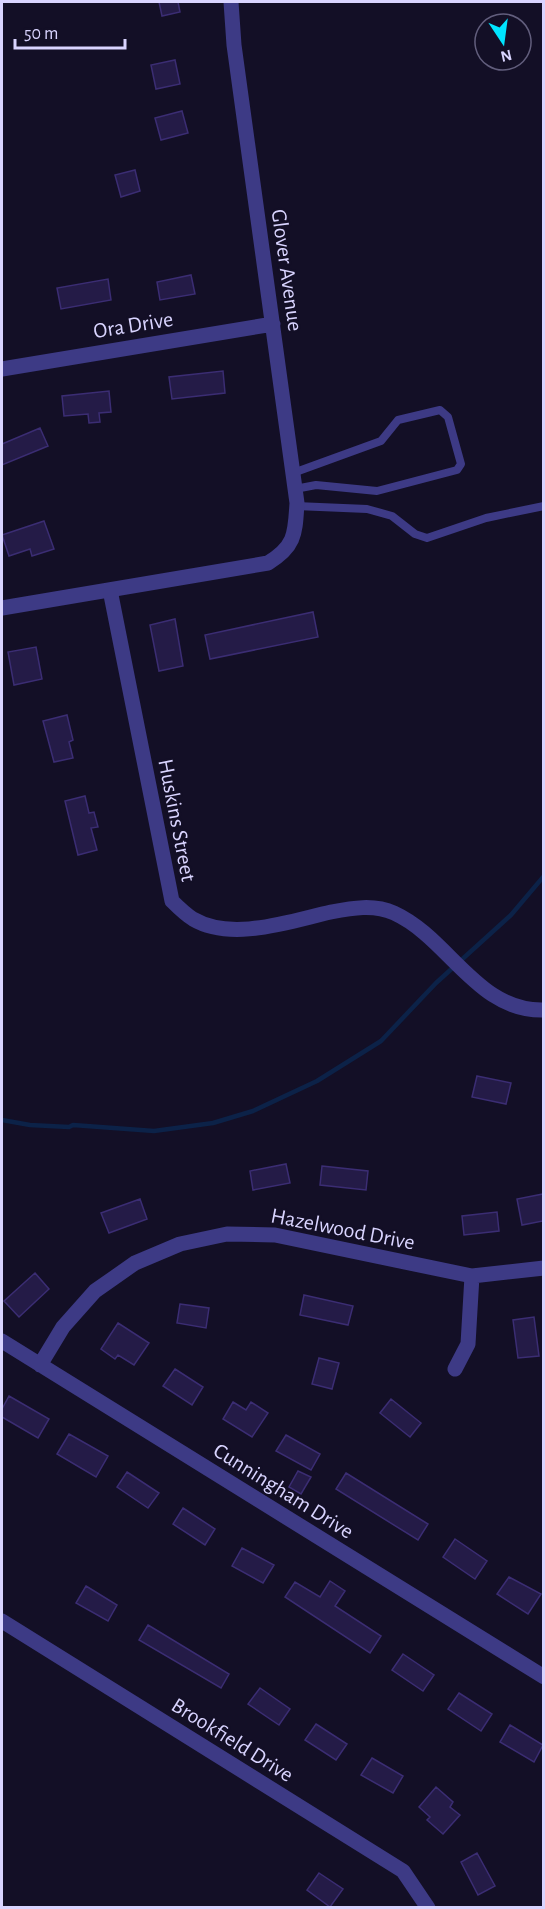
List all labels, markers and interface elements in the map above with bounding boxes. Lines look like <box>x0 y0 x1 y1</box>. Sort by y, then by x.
scale bar <box>15 12 124 50</box>
north arrow <box>473 12 533 72</box>
text: 50 m <box>24 25 58 43</box>
text: N <box>499 47 513 65</box>
street label: Glover Avenue <box>268 208 306 333</box>
street label: Ora Drive <box>92 308 175 342</box>
street label: Huskins Street <box>154 757 200 883</box>
street label: Hazelwood Drive <box>269 1204 417 1254</box>
street label: Cunningham Drive <box>210 1439 357 1543</box>
street label: Brookfield Drive <box>168 1694 297 1786</box>

